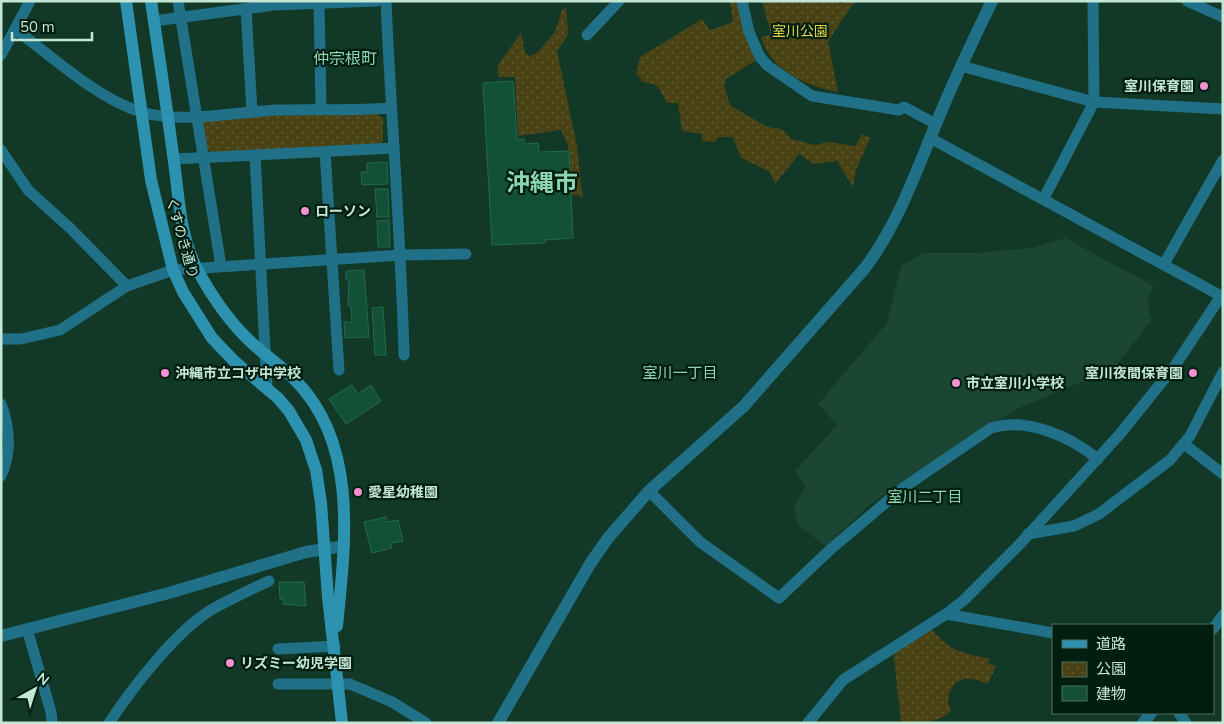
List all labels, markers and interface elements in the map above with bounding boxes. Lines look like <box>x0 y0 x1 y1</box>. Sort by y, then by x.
scale bar <box>12 10 92 42</box>
text: 50 m <box>20 17 55 37</box>
park label: 室川公園 <box>772 22 828 41</box>
district label: 仲宗根町 <box>313 48 377 70</box>
place label: 室川保育園 <box>1124 77 1194 96</box>
marker: 室川保育園 <box>1198 80 1210 92</box>
district label: 沖縄市 <box>506 167 578 199</box>
street label: くすのき通り <box>161 195 203 281</box>
place label: ローソン <box>315 202 371 221</box>
marker: ローソン <box>299 205 311 217</box>
district label: 室川一丁目 <box>642 363 718 383</box>
place label: 沖縄市立コザ中学校 <box>175 364 301 383</box>
place label: 室川夜間保育園 <box>1085 364 1183 383</box>
marker: 沖縄市立コザ中学校 <box>159 367 171 379</box>
marker: 室川夜間保育園 <box>1187 367 1199 379</box>
place label: 市立室川小学校 <box>966 374 1064 393</box>
marker: 市立室川小学校 <box>950 377 962 389</box>
place label: 愛星幼稚園 <box>368 483 438 502</box>
marker: 愛星幼稚園 <box>352 486 364 498</box>
district label: 室川二丁目 <box>887 487 963 507</box>
legend <box>1052 624 1214 714</box>
text: 道路 <box>1096 634 1126 654</box>
place label: リズミー幼児学園 <box>240 654 352 673</box>
marker: リズミー幼児学園 <box>224 657 236 669</box>
text: 公園 <box>1096 659 1126 679</box>
north arrow <box>10 664 60 714</box>
text: N <box>33 669 53 690</box>
text: 建物 <box>1096 684 1126 704</box>

